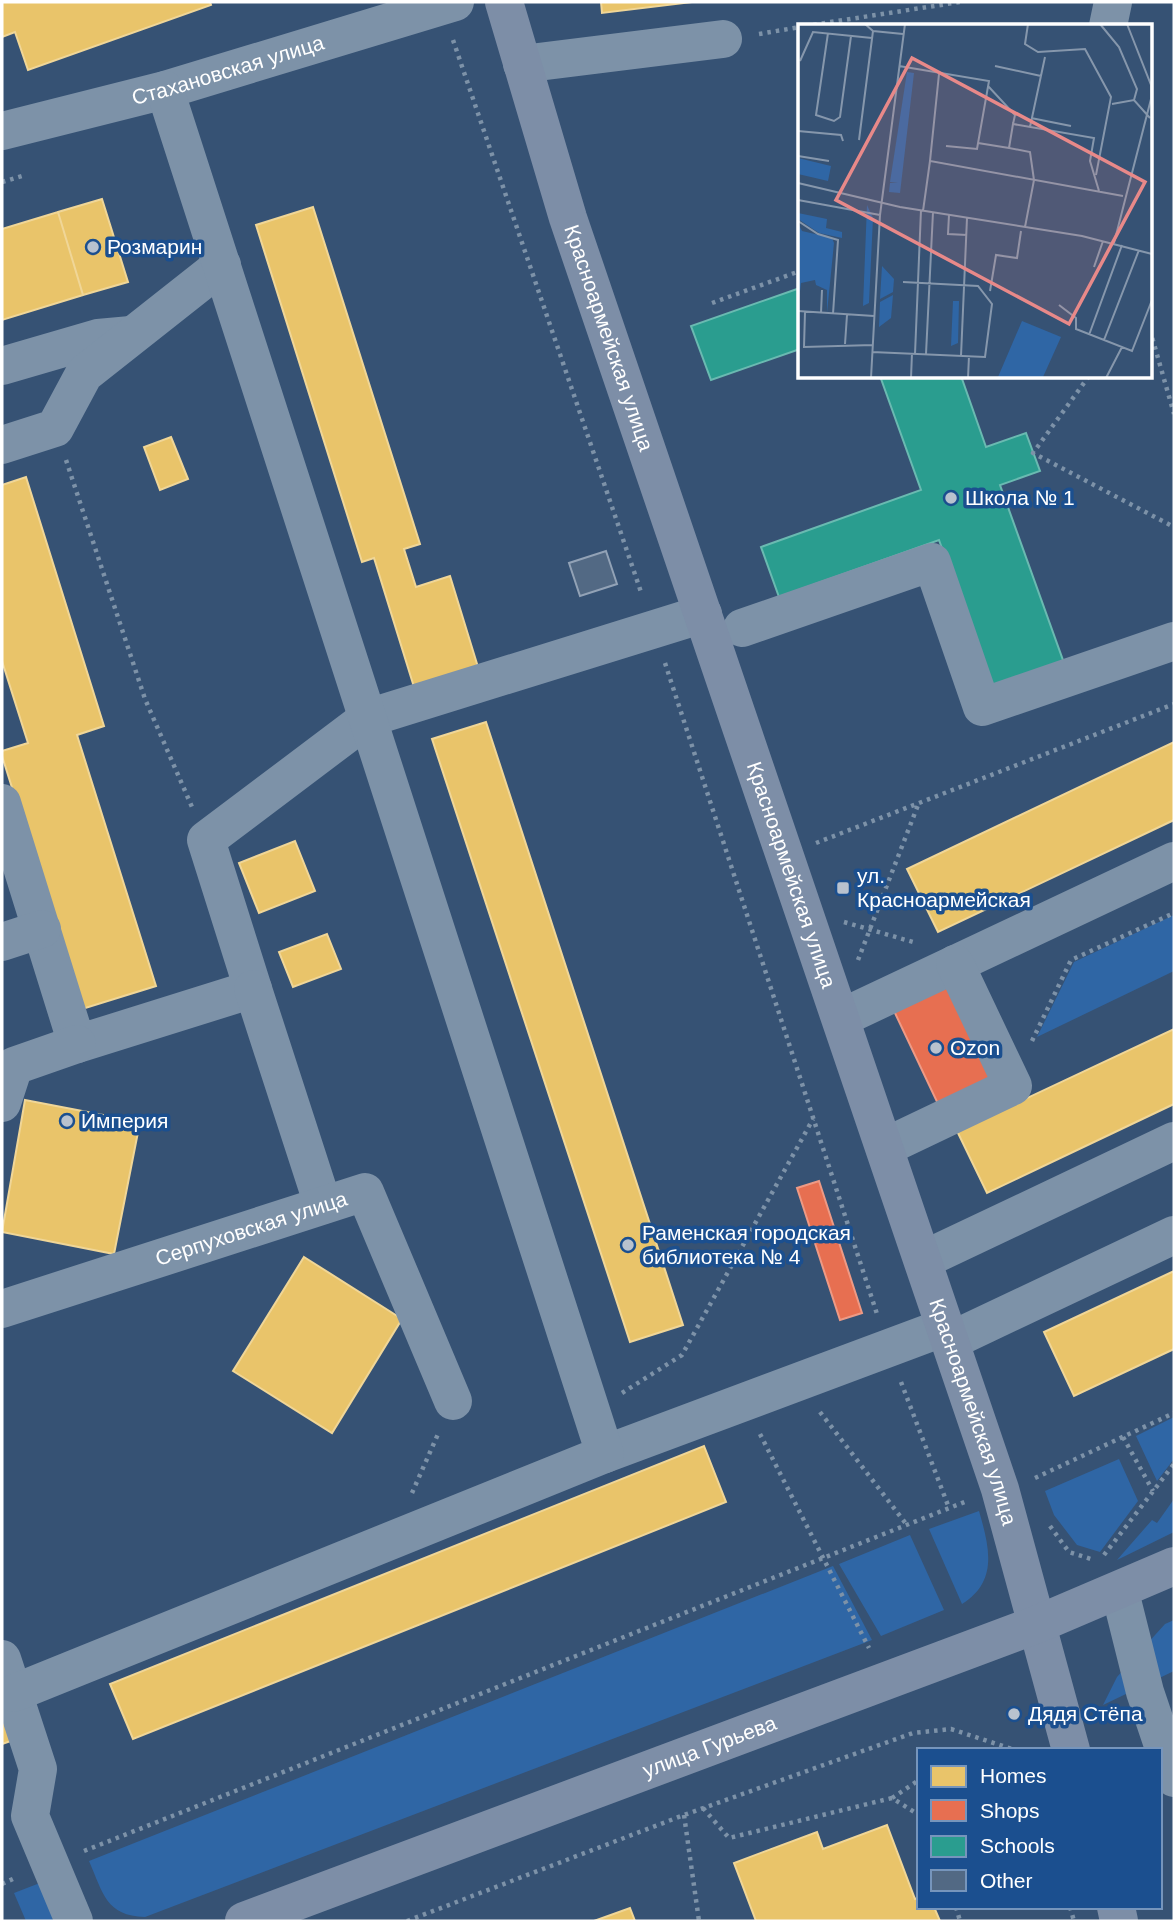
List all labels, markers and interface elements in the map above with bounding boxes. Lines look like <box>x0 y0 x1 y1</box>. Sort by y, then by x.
inset map <box>798 24 1152 378</box>
street label: Стахановская улица <box>129 30 327 109</box>
street label: Красноармейская улица <box>560 222 658 454</box>
place label: Розмарин <box>107 235 202 258</box>
marker: Розмарин <box>85 239 101 255</box>
place label: Школа № 1 <box>965 486 1075 509</box>
marker: Школа № 1 <box>943 490 959 506</box>
street label: Красноармейская улица <box>743 759 841 991</box>
place label: ул. Красноармейская <box>857 864 1031 911</box>
marker: ул. Красноармейская <box>835 880 851 896</box>
place label: Ozon <box>950 1036 1000 1059</box>
marker: Ozon <box>928 1040 944 1056</box>
place label: Империя <box>81 1109 168 1132</box>
marker: Империя <box>59 1113 75 1129</box>
street label: Серпуховская улица <box>152 1186 350 1270</box>
place label: Раменская городская библиотека № 4 <box>642 1221 851 1268</box>
marker: Раменская городская библиотека № 4 <box>620 1237 636 1253</box>
street label: Красноармейская улица <box>925 1295 1021 1528</box>
place label: Дядя Стёпа <box>1028 1702 1143 1725</box>
marker: Дядя Стёпа <box>1006 1706 1022 1722</box>
street label: улица Гурьева <box>639 1711 780 1782</box>
legend <box>917 1748 1162 1909</box>
text: Homes <box>980 1764 1047 1787</box>
text: Shops <box>980 1799 1040 1822</box>
text: Schools <box>980 1834 1055 1857</box>
text: Other <box>980 1869 1033 1892</box>

